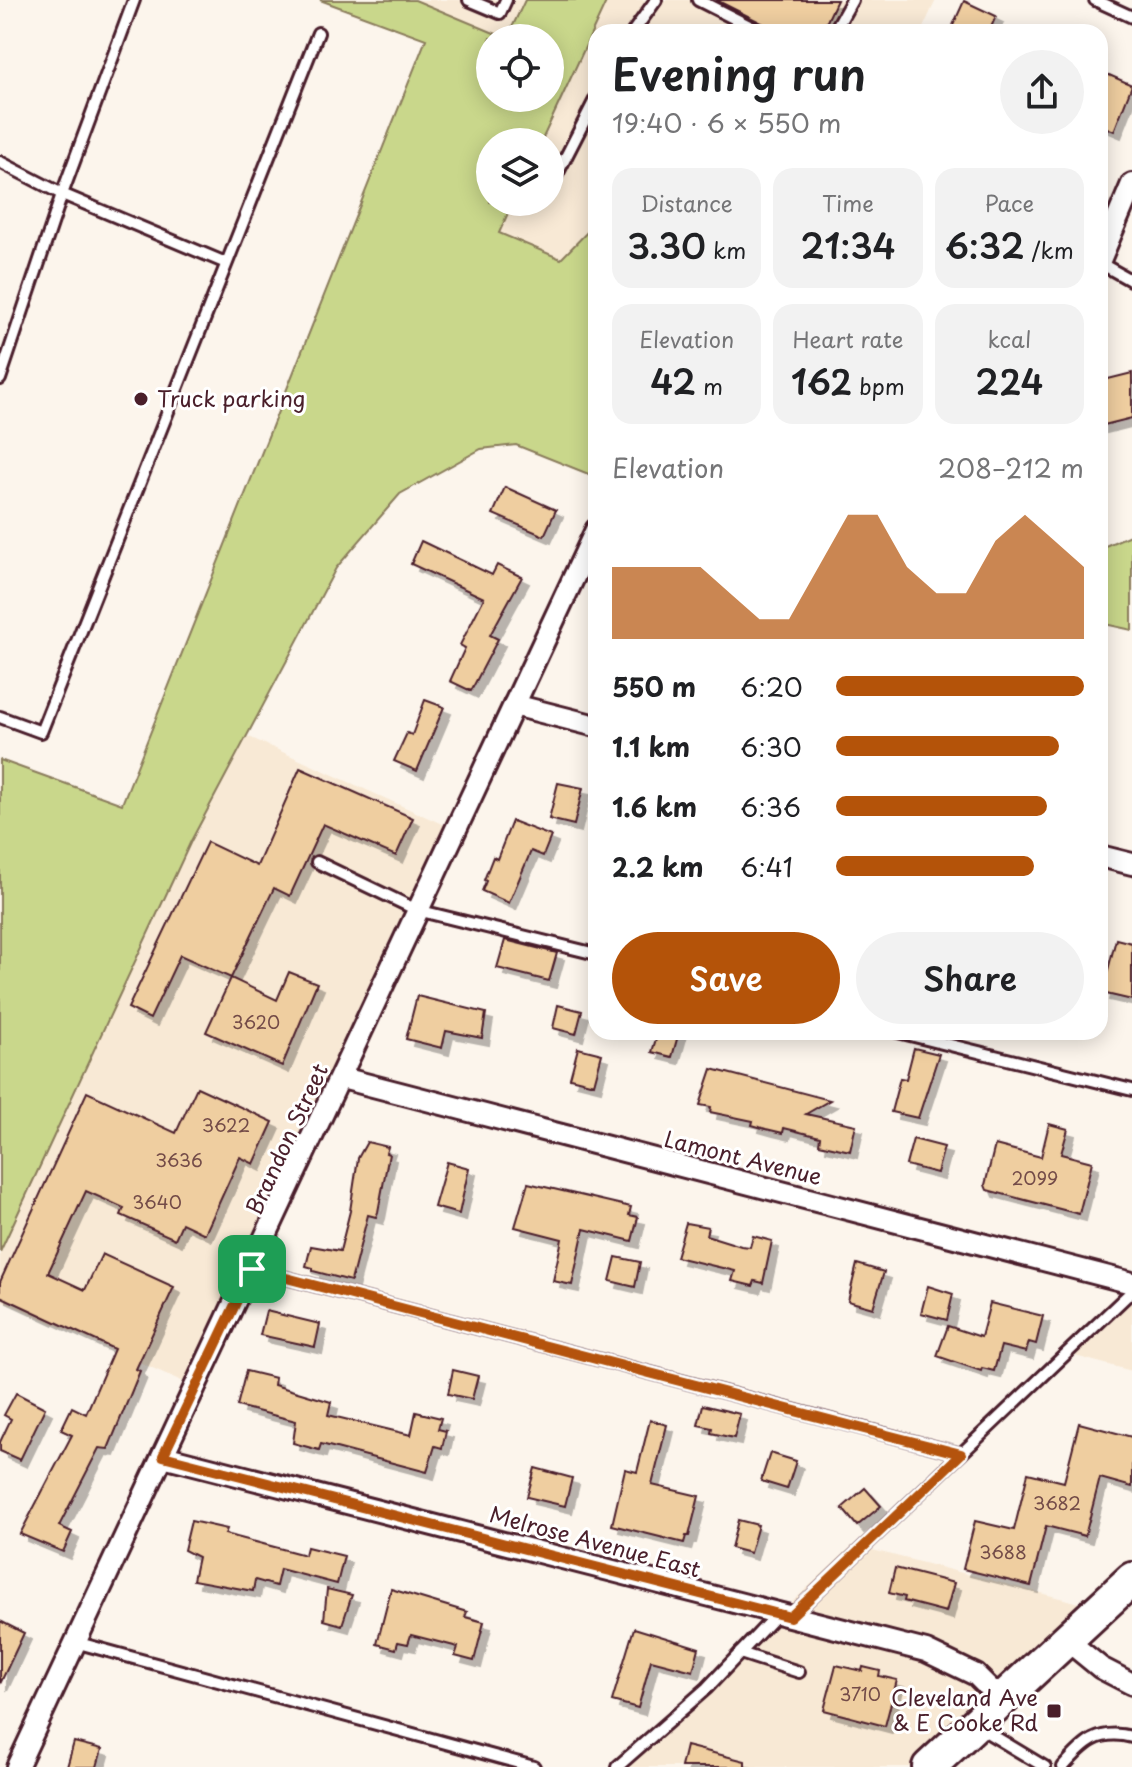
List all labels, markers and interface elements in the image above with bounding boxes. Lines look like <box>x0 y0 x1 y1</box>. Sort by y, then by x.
map controls <box>476 24 564 216</box>
button: locate <box>476 24 564 112</box>
text: Evening run <box>612 40 866 106</box>
button: share <box>1000 50 1084 134</box>
text: 19:40 · 6 × 550 m <box>612 103 841 142</box>
button: layers <box>476 128 564 216</box>
text: Distance <box>641 186 733 219</box>
text: Time <box>822 186 874 219</box>
text: Pace <box>984 186 1034 219</box>
text: 3.30 <box>627 219 706 271</box>
text: 21:34 <box>800 219 896 271</box>
text: 6:32 <box>945 219 1024 271</box>
text: km <box>706 233 746 266</box>
text: /km <box>1024 233 1074 266</box>
text: Elevation <box>639 322 734 355</box>
text: Heart rate <box>792 322 904 355</box>
text: kcal <box>987 322 1031 355</box>
text: 42 <box>650 355 696 407</box>
text: 162 <box>791 355 852 407</box>
text: 224 <box>975 355 1043 407</box>
text: m <box>696 369 723 402</box>
text: bpm <box>852 369 905 402</box>
place label: Truck parking <box>157 381 306 414</box>
marker: Truck parking <box>132 390 150 408</box>
text: Elevation <box>612 448 724 487</box>
text: 208–212 m <box>938 448 1084 487</box>
text: 550 m <box>612 667 696 706</box>
text: 6:20 <box>740 667 803 706</box>
text: 1.1 km <box>612 727 690 766</box>
text: 6:30 <box>740 727 802 766</box>
text: 1.6 km <box>612 787 697 826</box>
text: 6:36 <box>740 787 801 826</box>
text: 2.2 km <box>612 847 703 886</box>
text: 6:41 <box>740 847 793 886</box>
button: Save <box>612 932 840 1024</box>
button: Share <box>856 932 1084 1024</box>
house number: 3620 <box>232 1008 280 1035</box>
street label: Brandon Street <box>236 1057 335 1219</box>
house number: 3622 <box>202 1111 250 1138</box>
street label: Lamont Avenue <box>661 1121 826 1192</box>
house number: 3636 <box>155 1146 203 1173</box>
house number: 2099 <box>1012 1164 1058 1191</box>
house number: 3640 <box>132 1188 182 1215</box>
pin <box>218 1235 286 1303</box>
icon: arrive <box>230 1247 274 1291</box>
house number: 3682 <box>1033 1489 1081 1516</box>
street label: Melrose Avenue East <box>486 1497 705 1585</box>
house number: 3688 <box>979 1538 1027 1565</box>
house number: 3710 <box>839 1680 881 1707</box>
place label: Cleveland Ave & E Cooke Rd <box>891 1680 1038 1738</box>
marker: Cleveland Ave & E Cooke Rd <box>1045 1702 1063 1720</box>

